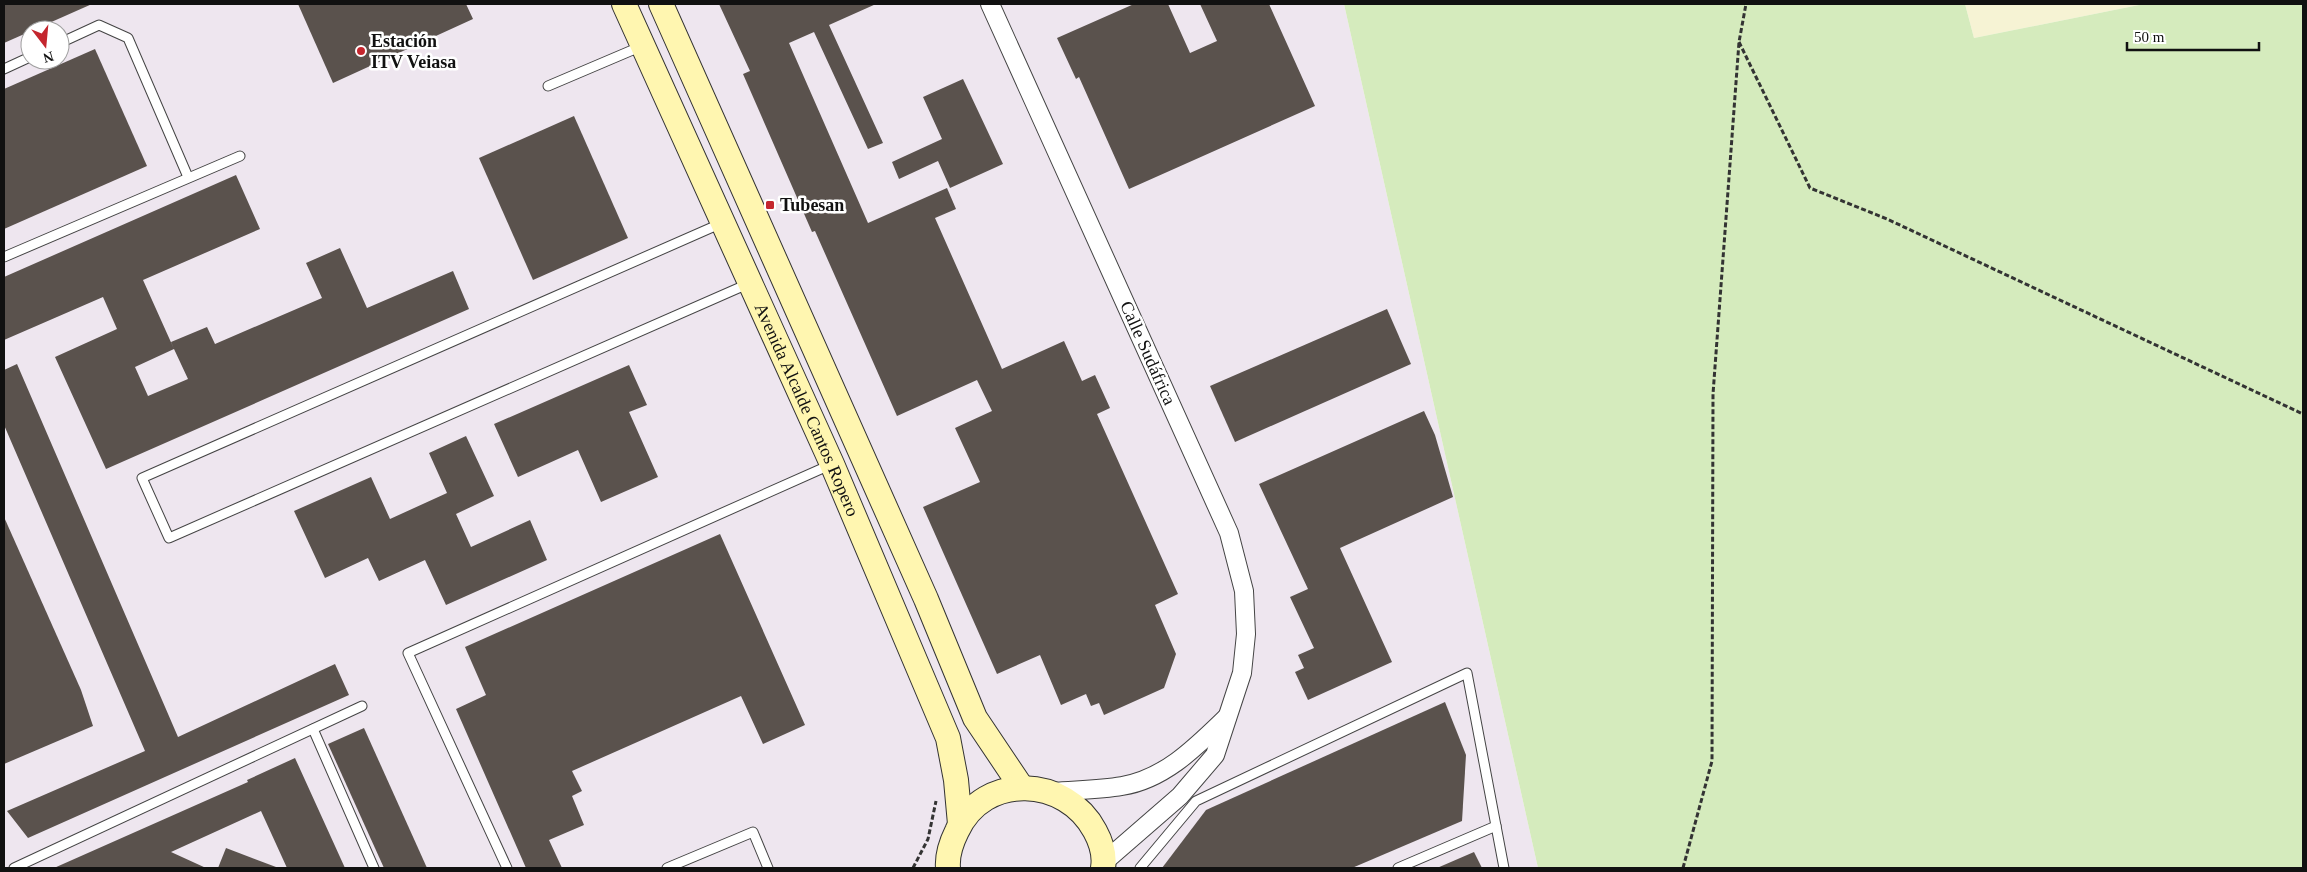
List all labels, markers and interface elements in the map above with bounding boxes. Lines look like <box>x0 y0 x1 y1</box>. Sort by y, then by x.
north arrow <box>20 20 70 70</box>
scale bar <box>2127 20 2260 52</box>
text: 50 m <box>2134 29 2165 45</box>
place label: Estación ITV Veiasa <box>371 31 456 72</box>
marker: Estación ITV Veiasa <box>355 45 367 57</box>
text: N <box>42 48 55 66</box>
place label: Tubesan <box>780 195 844 215</box>
marker: Tubesan <box>764 199 776 211</box>
street label: Calle Sudáfrica <box>1116 298 1180 408</box>
street label: Avenida Alcalde Cantos Ropero <box>751 300 863 519</box>

